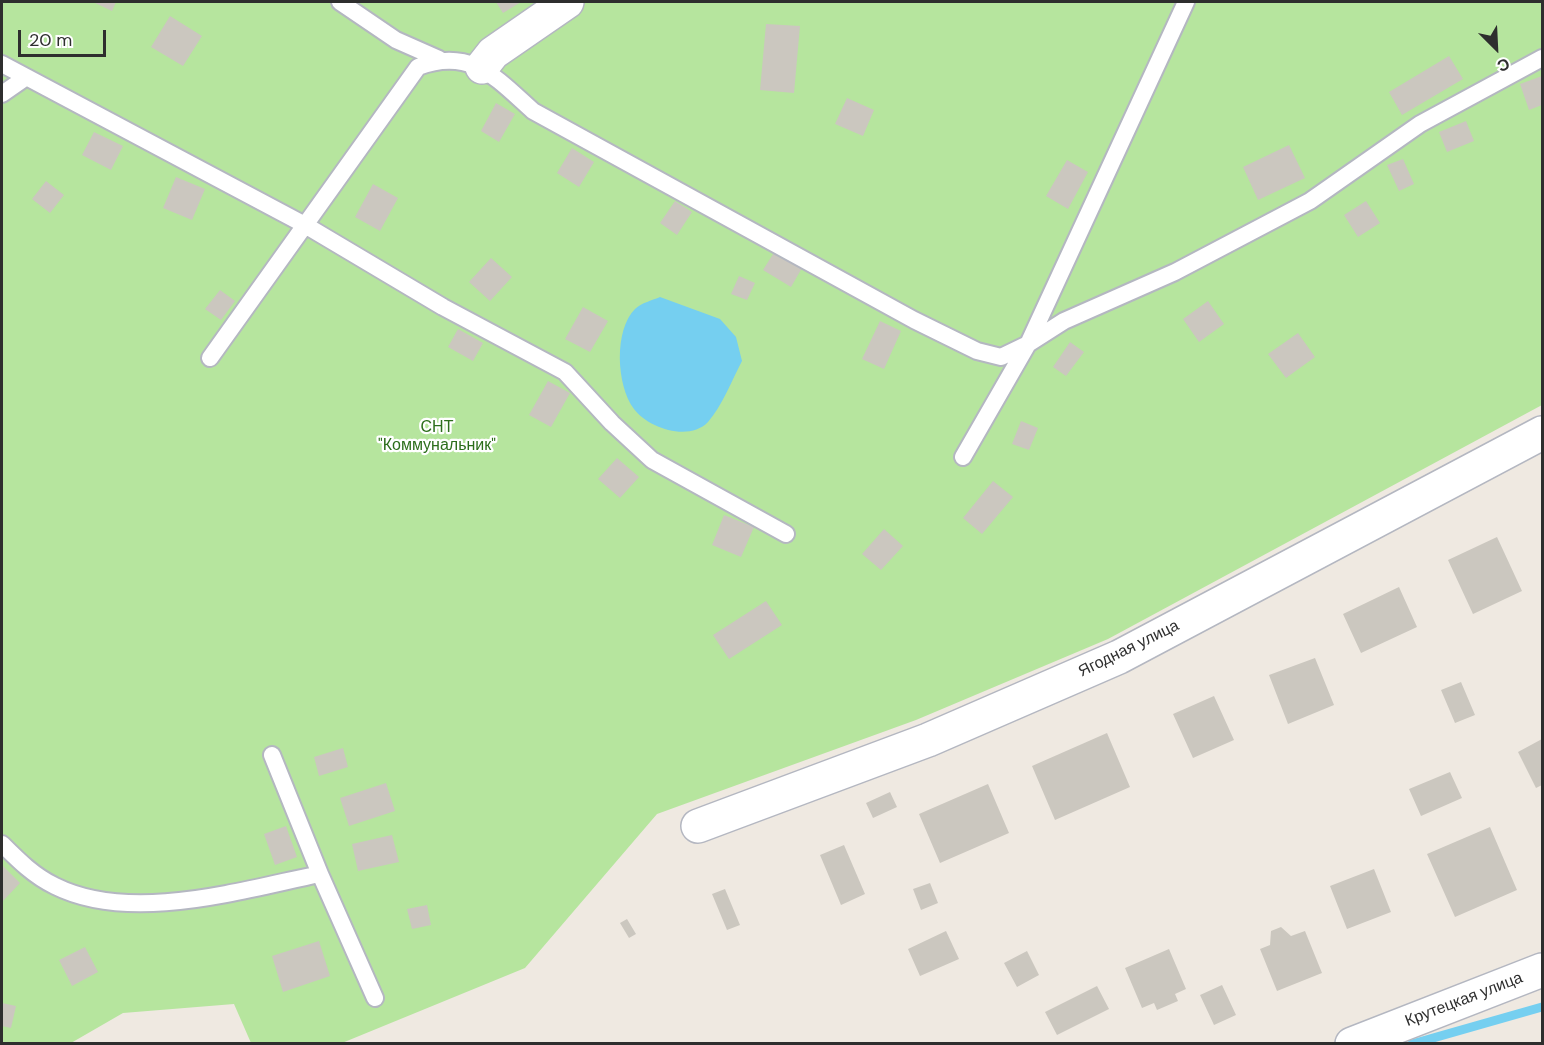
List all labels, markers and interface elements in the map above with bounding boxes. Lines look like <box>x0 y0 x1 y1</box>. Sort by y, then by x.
scale bar <box>21 18 110 56</box>
north arrow <box>1466 18 1526 78</box>
text: 20 m <box>29 28 72 52</box>
text: С <box>1494 53 1513 77</box>
park label: СНТ "Коммунальник" <box>378 418 496 456</box>
street label: Ягодная улица <box>1076 616 1182 682</box>
street label: Крутецкая улица <box>1402 969 1526 1031</box>

